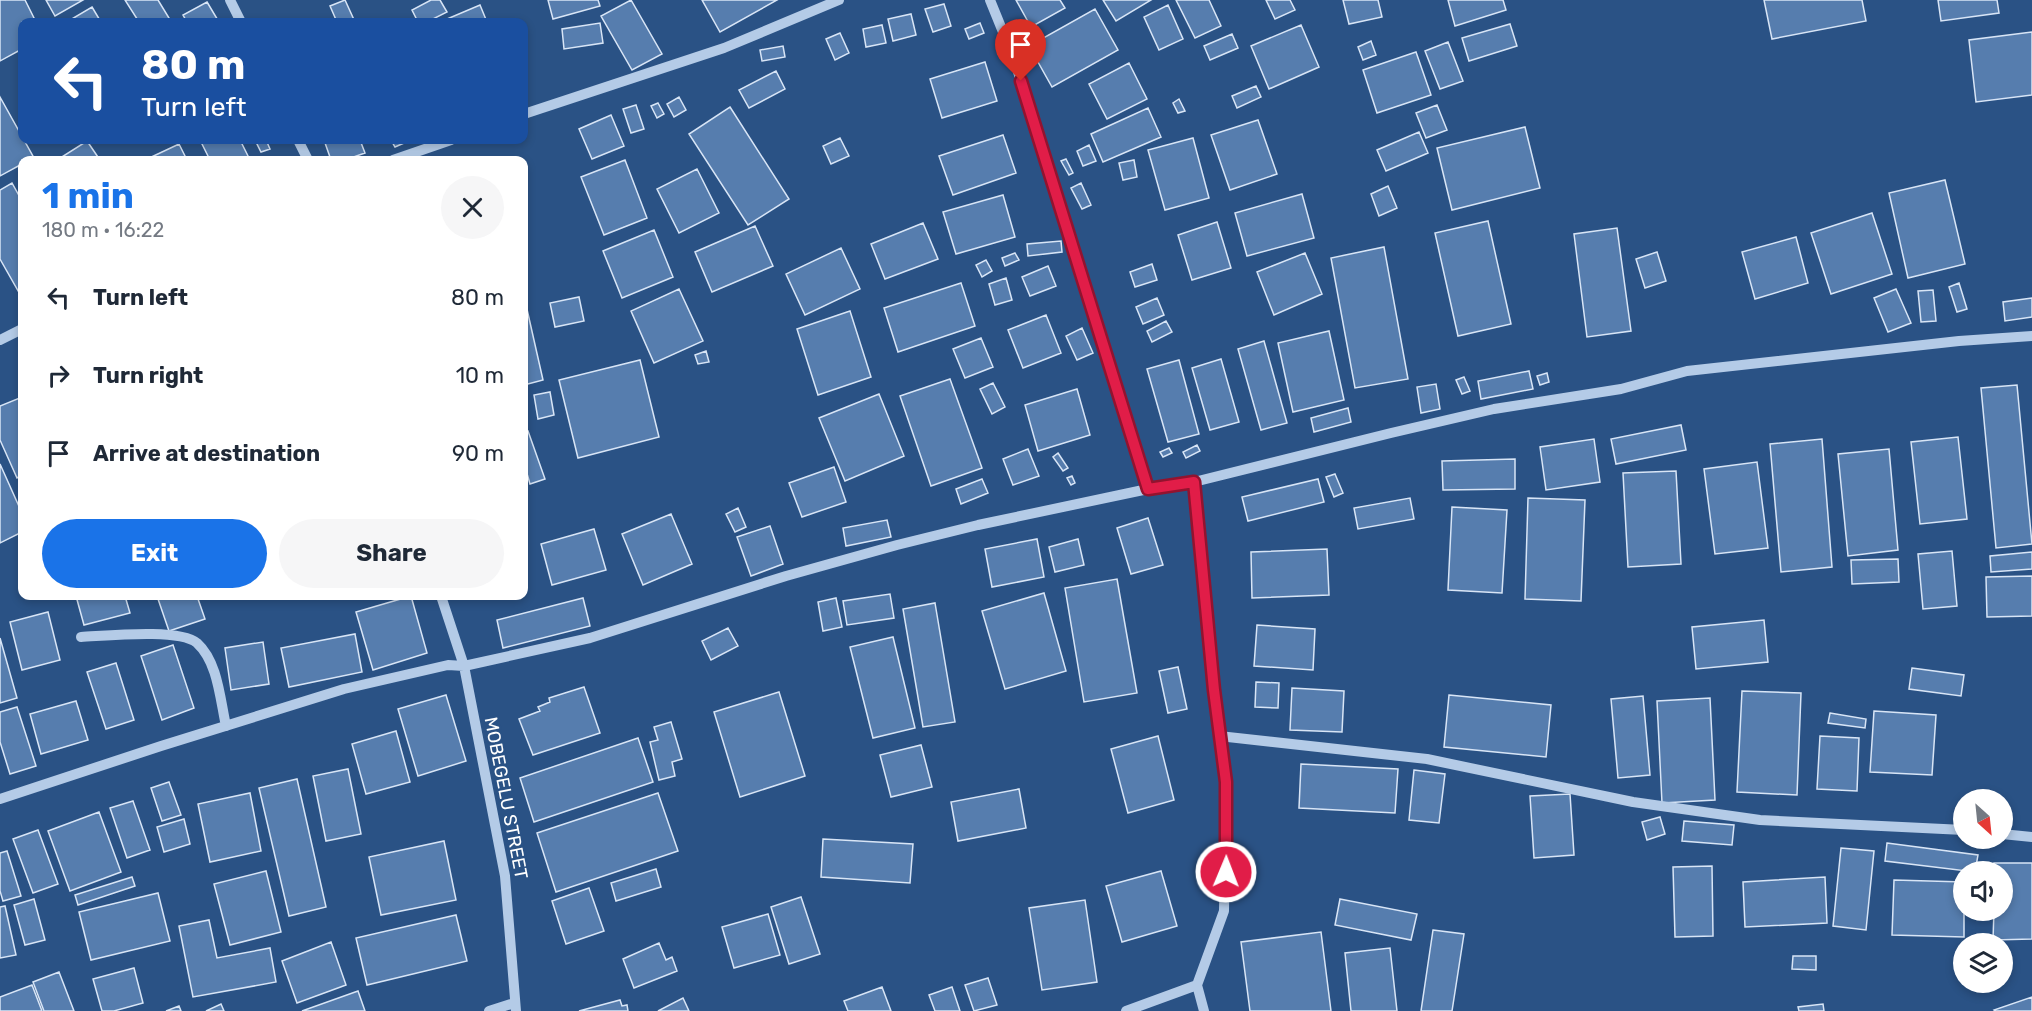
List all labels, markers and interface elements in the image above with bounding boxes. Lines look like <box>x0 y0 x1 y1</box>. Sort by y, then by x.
pin <box>995 19 1046 81</box>
icon: arrive <box>1004 28 1037 61</box>
text: 80 m <box>141 40 245 90</box>
icon: left <box>42 42 120 120</box>
text: Turn left <box>141 91 246 123</box>
text: 1 min <box>42 174 134 217</box>
button: close <box>441 176 504 239</box>
text: 180 m · 16:22 <box>42 218 164 242</box>
icon: left <box>42 281 75 314</box>
text: Turn left <box>93 284 188 311</box>
text: 80 m <box>451 284 504 311</box>
icon: right <box>42 359 75 392</box>
text: Turn right <box>93 362 203 389</box>
text: 10 m <box>456 362 504 389</box>
icon: arrive <box>42 437 75 470</box>
text: Arrive at destination <box>93 440 320 467</box>
text: 90 m <box>452 440 504 467</box>
button: Exit <box>42 519 267 588</box>
button: Share <box>279 519 504 588</box>
street label: MOBEGELU STREET <box>479 715 533 881</box>
north arrow <box>1953 789 2013 849</box>
map controls <box>1953 789 2013 993</box>
position arrow <box>1194 840 1258 904</box>
button: sound <box>1953 861 2013 921</box>
button: layers <box>1953 933 2013 993</box>

